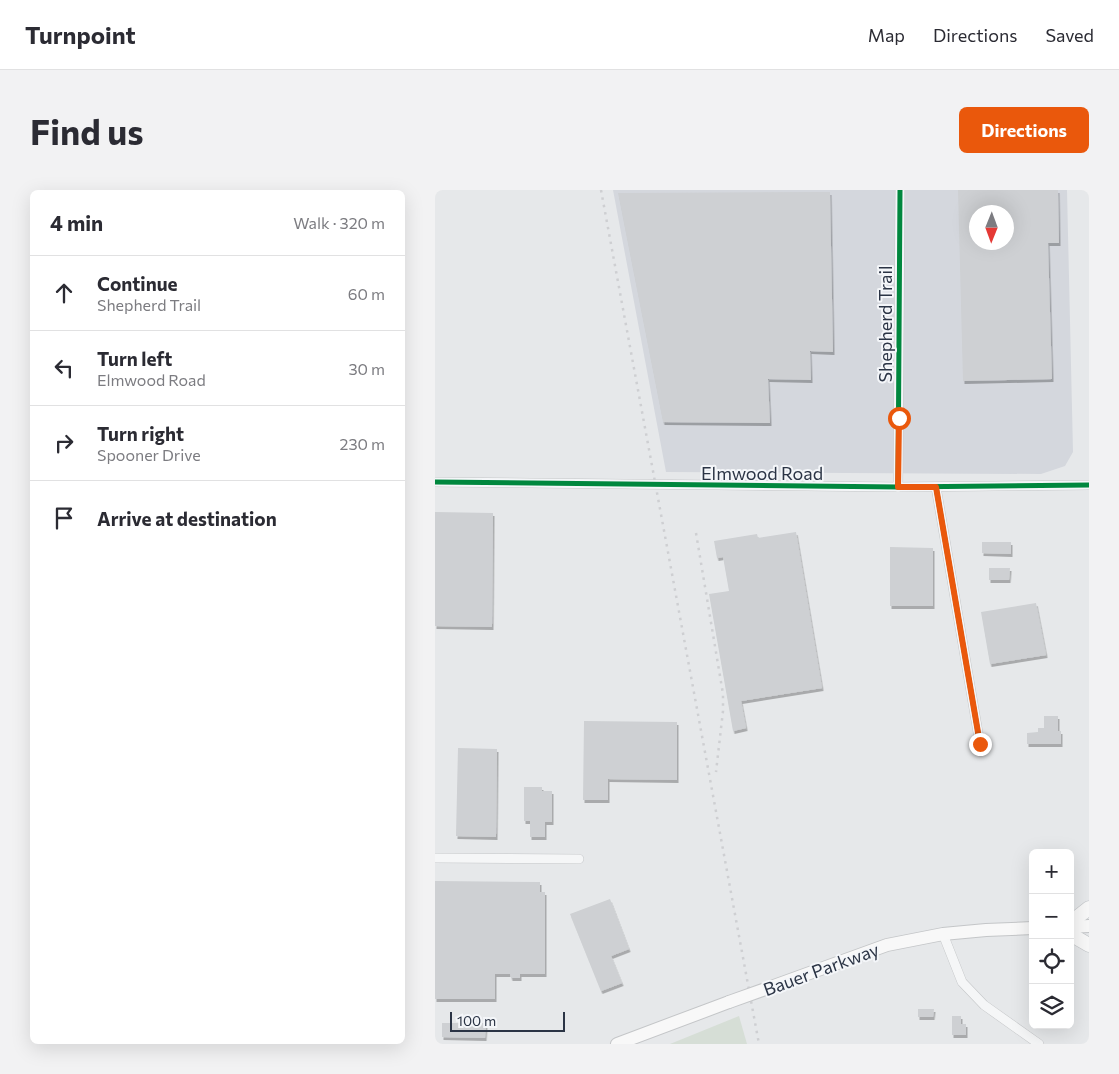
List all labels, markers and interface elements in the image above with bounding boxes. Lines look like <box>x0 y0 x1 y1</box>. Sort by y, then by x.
text: Turnpoint <box>25 20 136 49</box>
text: Map <box>868 24 905 46</box>
text: Directions <box>933 24 1017 46</box>
text: Saved <box>1045 24 1094 46</box>
button: Directions <box>959 107 1089 153</box>
text: Find us <box>30 109 144 152</box>
north arrow <box>969 205 1014 250</box>
text: 4 min <box>50 210 103 235</box>
text: Walk · 320 m <box>293 213 385 232</box>
street label: Shepherd Trail <box>874 265 896 383</box>
text: Continue <box>97 272 177 295</box>
icon: ahead <box>50 279 78 307</box>
text: 60 m <box>348 284 385 303</box>
text: Shepherd Trail <box>97 295 201 314</box>
text: Turn left <box>97 347 172 370</box>
icon: left <box>50 354 78 382</box>
text: 30 m <box>348 359 385 378</box>
text: Elmwood Road <box>97 370 206 389</box>
route start <box>888 407 911 430</box>
text: Turn right <box>97 422 184 445</box>
icon: right <box>50 429 78 457</box>
text: 230 m <box>340 434 385 453</box>
text: Spooner Drive <box>97 445 201 464</box>
street label: Elmwood Road <box>701 462 823 484</box>
icon: arrive <box>50 504 78 532</box>
text: Arrive at destination <box>97 507 277 530</box>
route end <box>969 733 992 756</box>
map controls <box>1029 849 1074 1029</box>
button: + <box>1029 849 1074 894</box>
button: − <box>1029 894 1074 939</box>
street label: Bauer Parkway <box>760 938 882 1000</box>
button: locate <box>1029 939 1074 984</box>
button: layers <box>1029 984 1074 1029</box>
scale bar <box>450 1009 565 1032</box>
text: 100 m <box>457 1012 496 1029</box>

